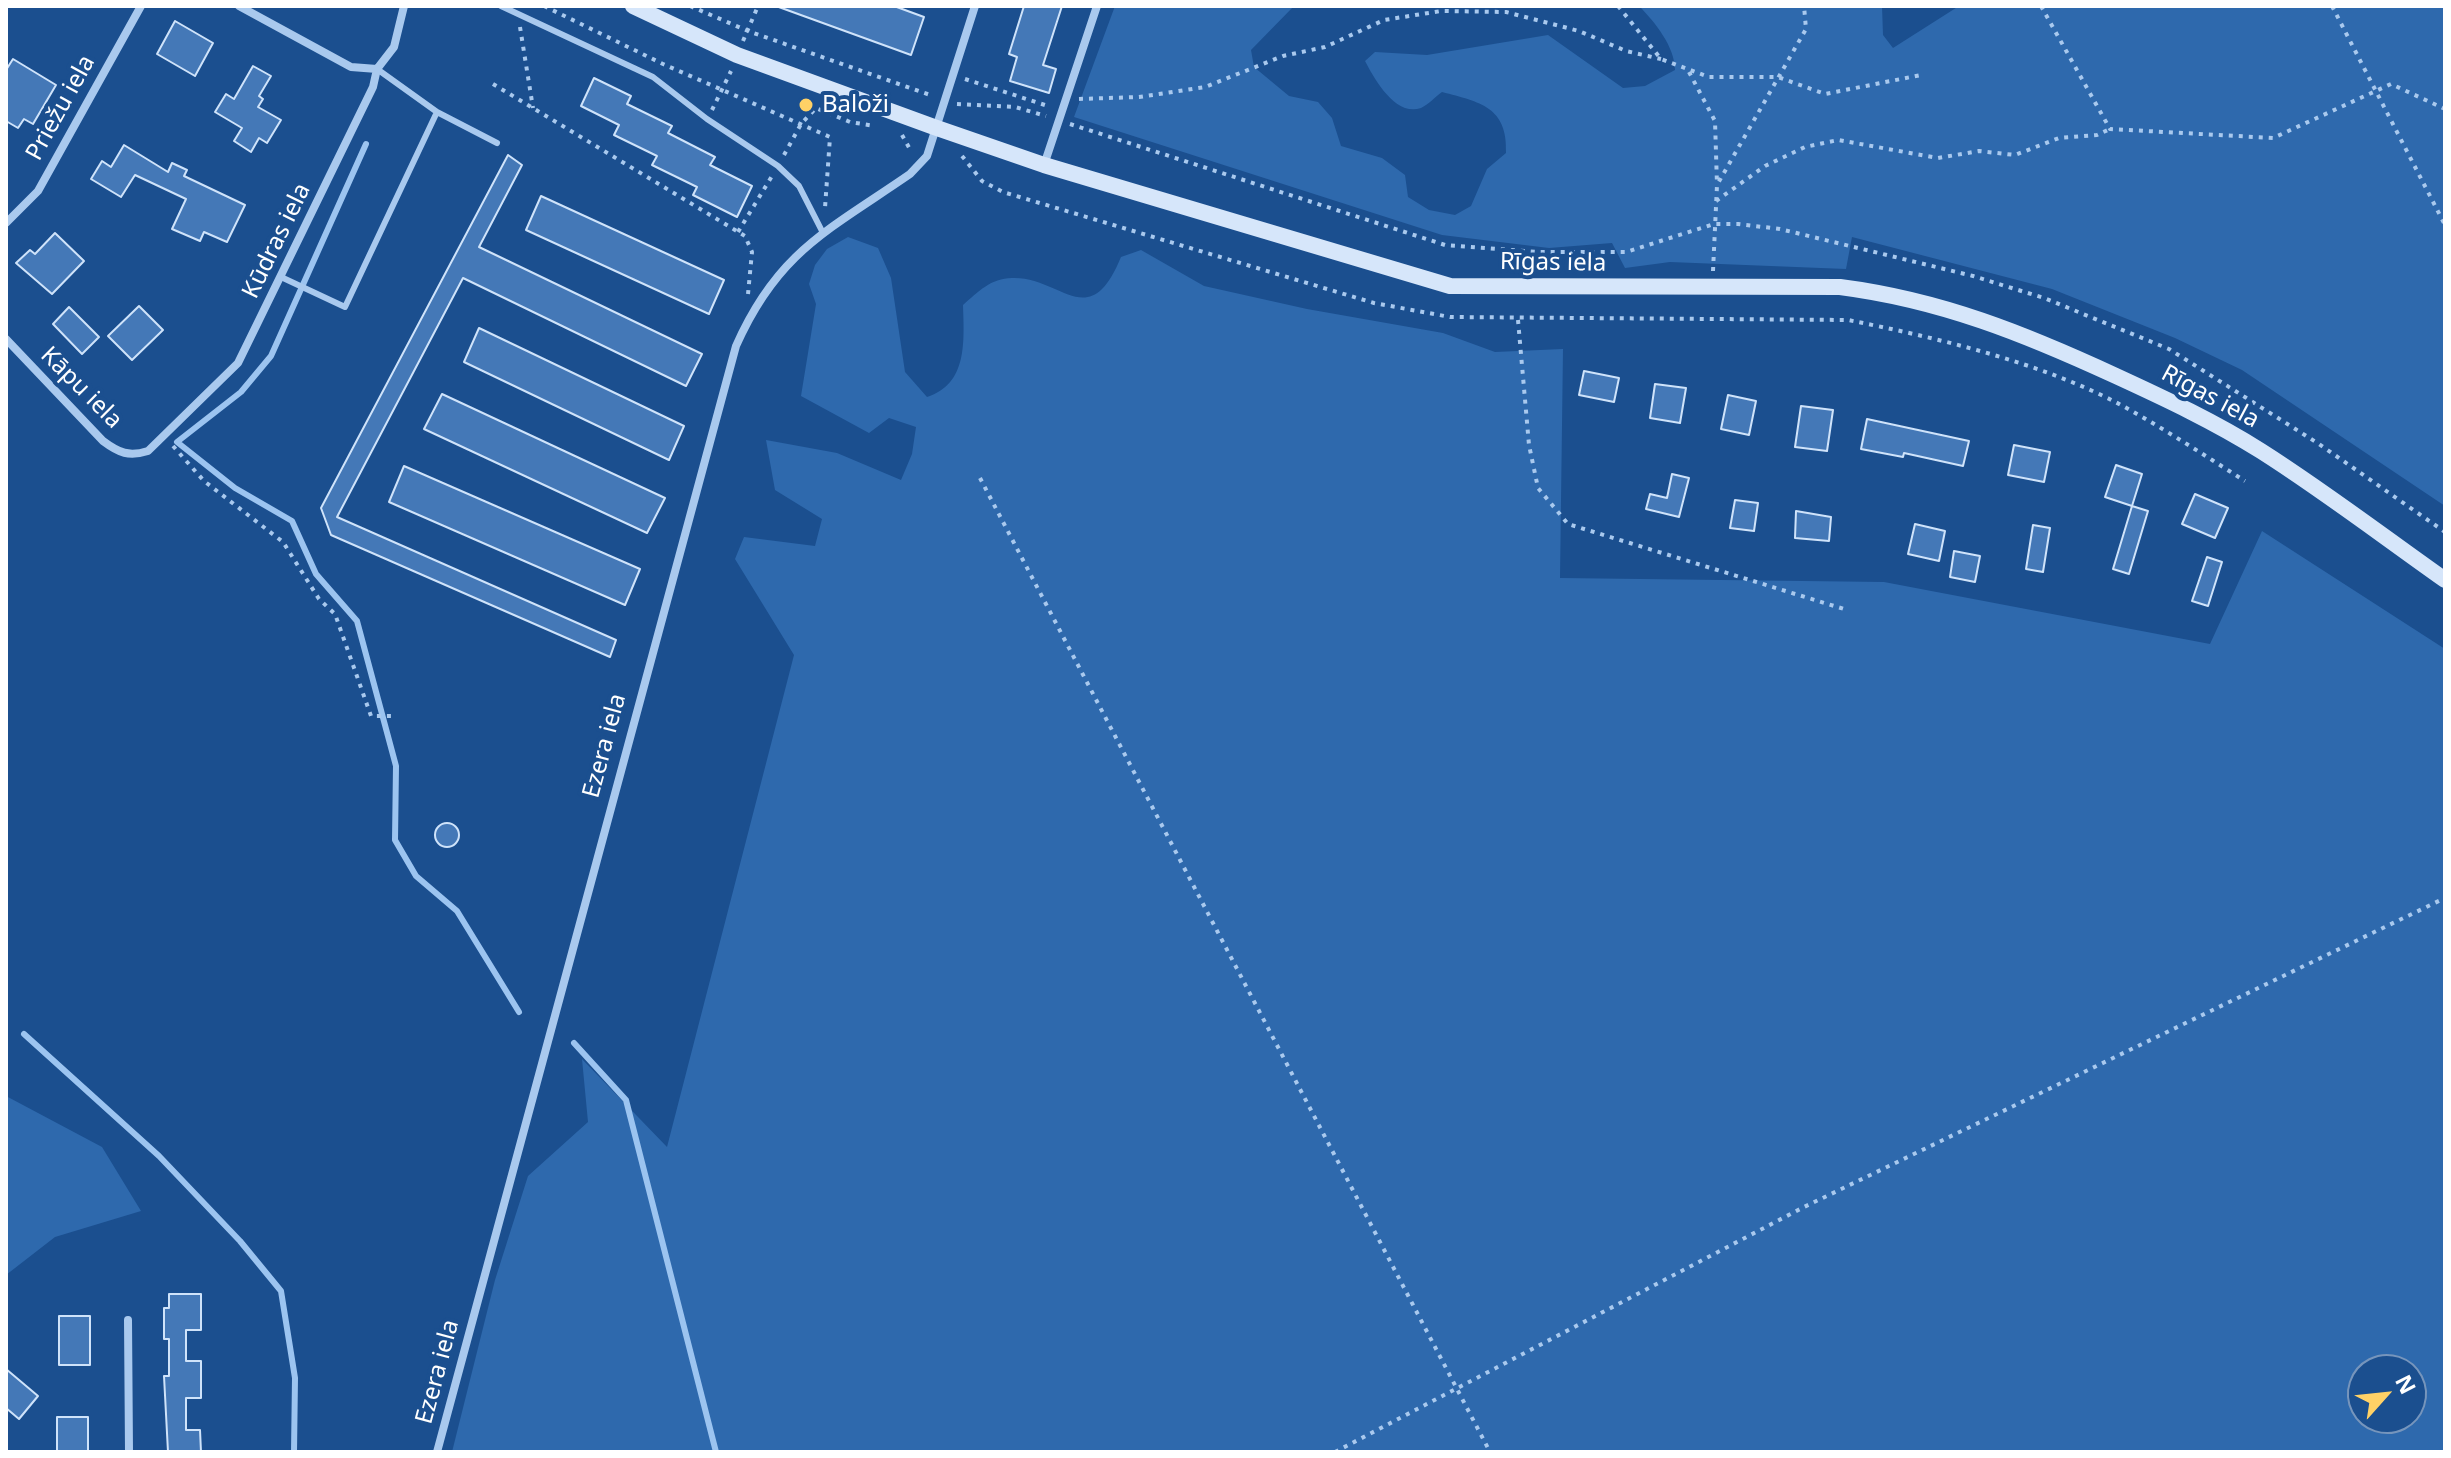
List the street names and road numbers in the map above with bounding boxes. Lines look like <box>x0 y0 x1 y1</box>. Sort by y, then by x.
street label: Priežu iela <box>20 50 102 166</box>
street label: Kūdras iela <box>237 179 317 303</box>
street label: Rīgas iela <box>1500 248 1606 278</box>
street label: Kāpu iela <box>34 341 128 435</box>
street label: Rīgas iela <box>2156 359 2264 435</box>
street label: Ezera iela <box>577 691 633 801</box>
street label: Ezera iela <box>410 1317 466 1427</box>

